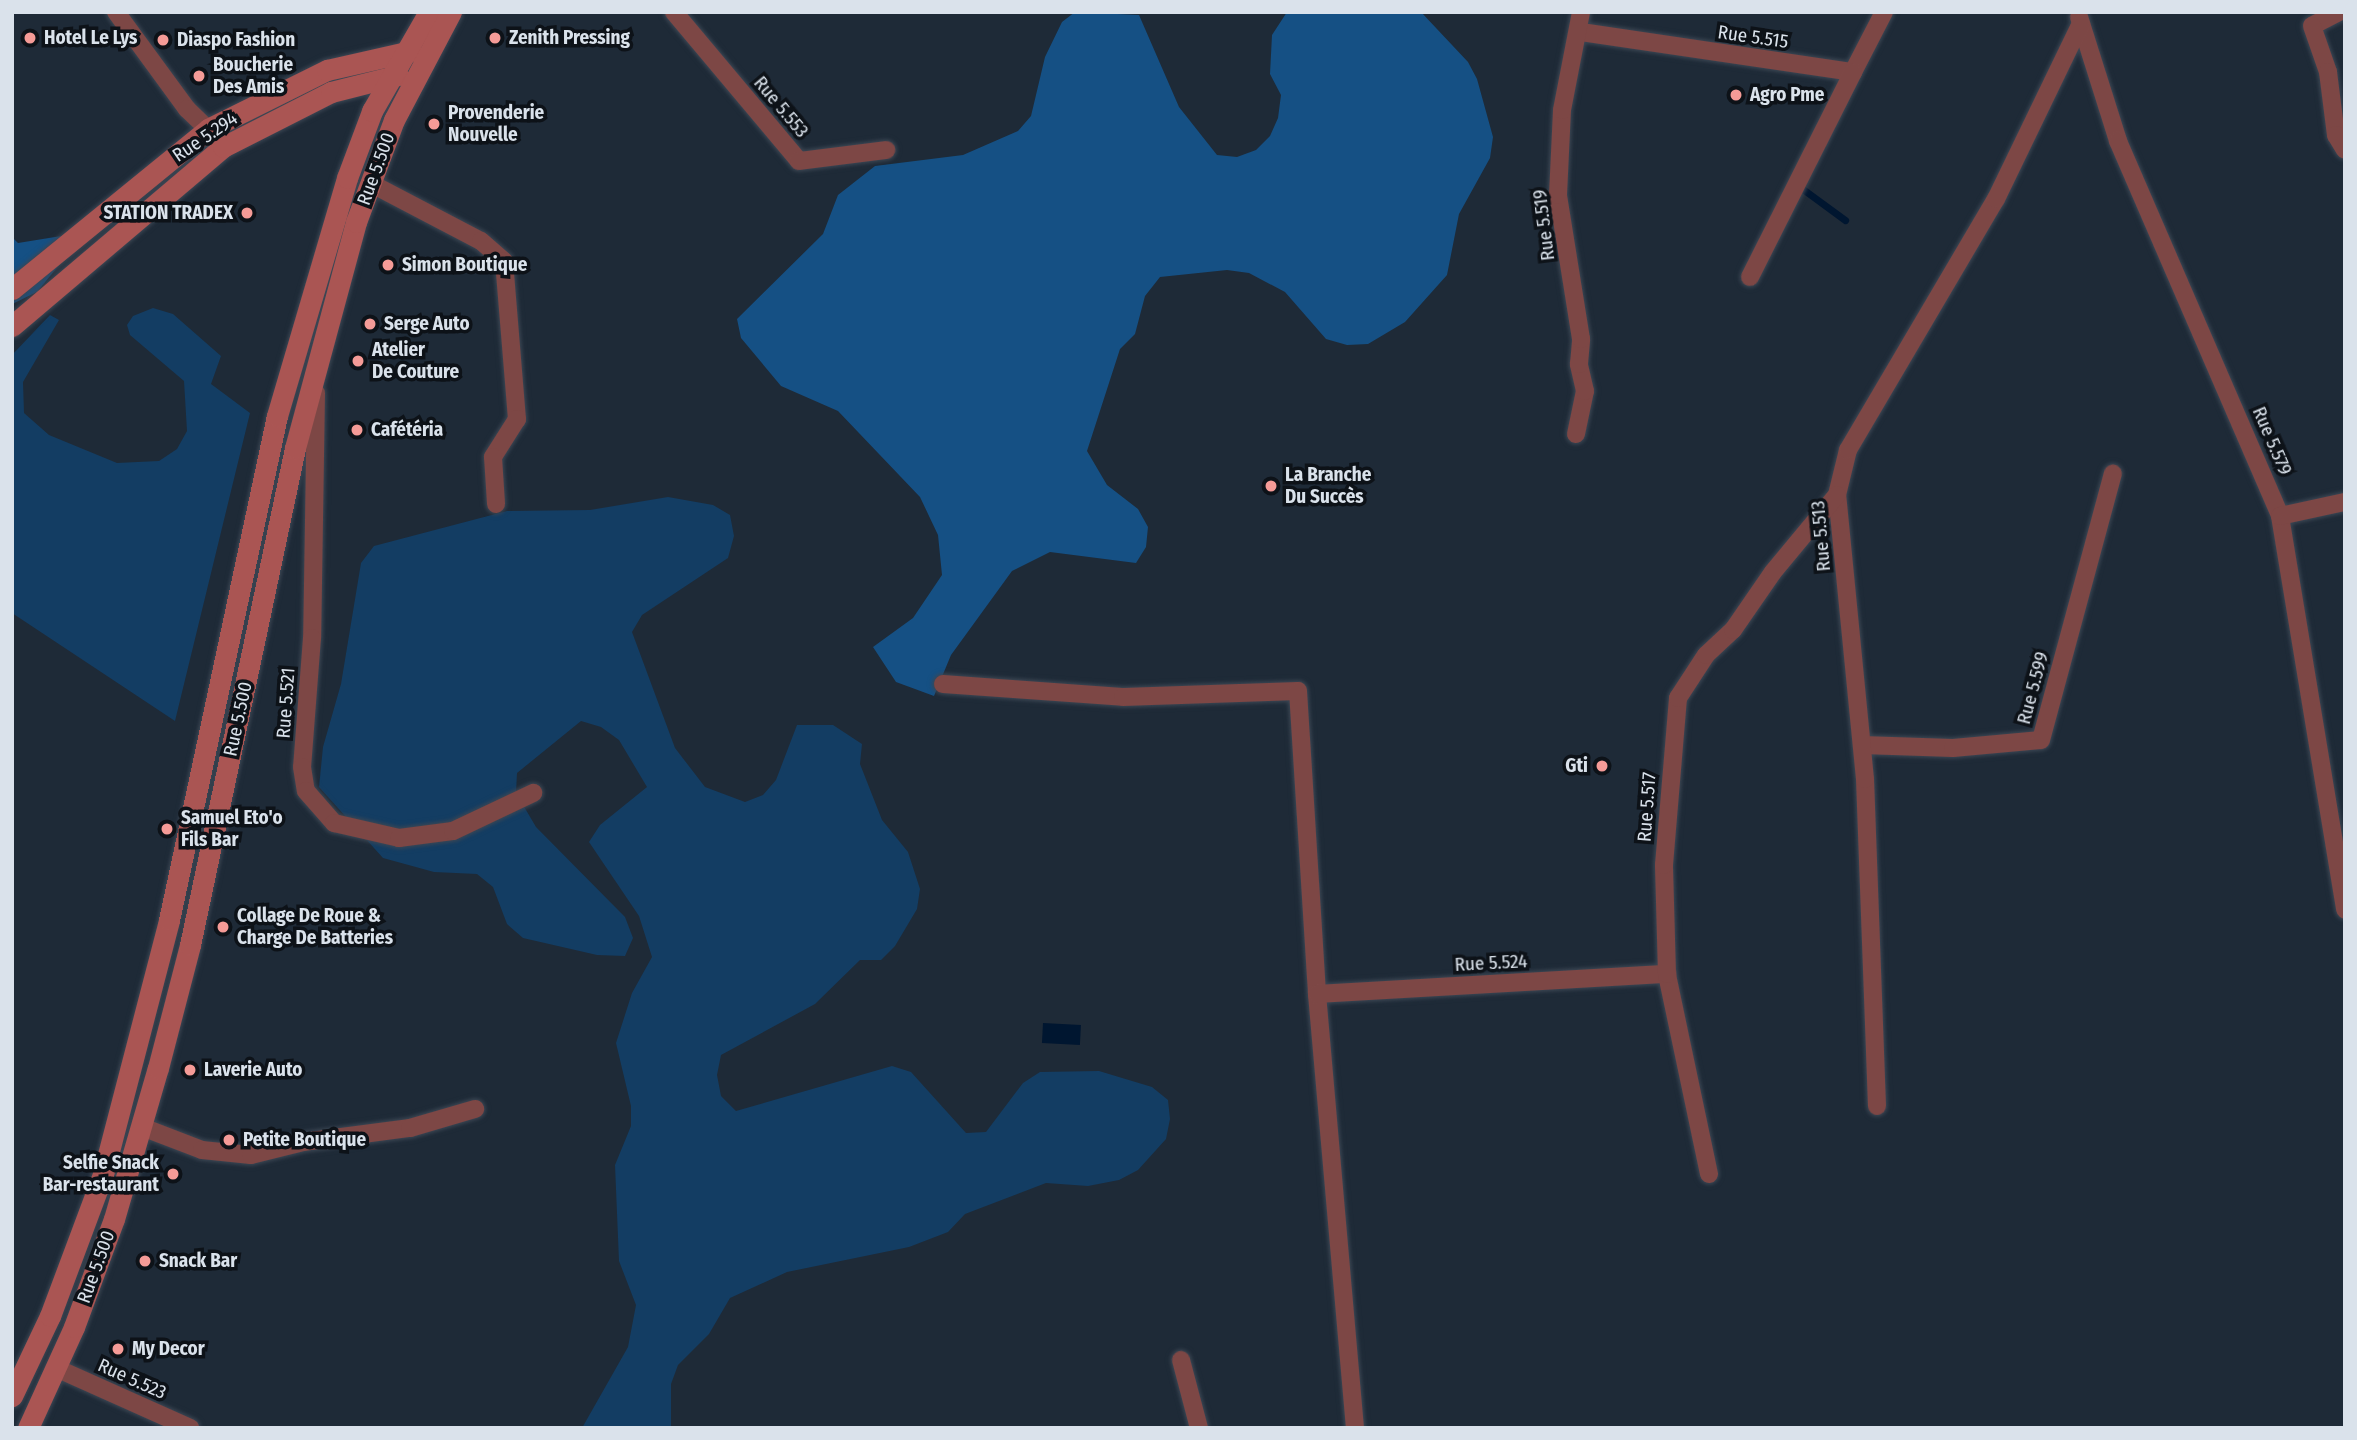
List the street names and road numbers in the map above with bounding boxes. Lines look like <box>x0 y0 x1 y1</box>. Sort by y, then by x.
street label: Rue 5.515 <box>1716 21 1790 53</box>
street label: Rue 5.553 <box>749 72 813 142</box>
street label: Rue 5.294 <box>168 107 242 167</box>
street label: Rue 5.500 <box>352 130 400 208</box>
street label: Rue 5.519 <box>1528 188 1560 262</box>
street label: Rue 5.579 <box>2247 403 2297 479</box>
street label: Rue 5.513 <box>1807 500 1835 572</box>
street label: Rue 5.599 <box>2012 649 2054 727</box>
street label: Rue 5.521 <box>272 667 300 739</box>
street label: Rue 5.500 <box>219 680 257 758</box>
street label: Rue 5.517 <box>1633 771 1661 843</box>
street label: Rue 5.524 <box>1454 950 1528 976</box>
street label: Rue 5.500 <box>72 1228 120 1306</box>
street label: Rue 5.523 <box>94 1354 170 1404</box>

